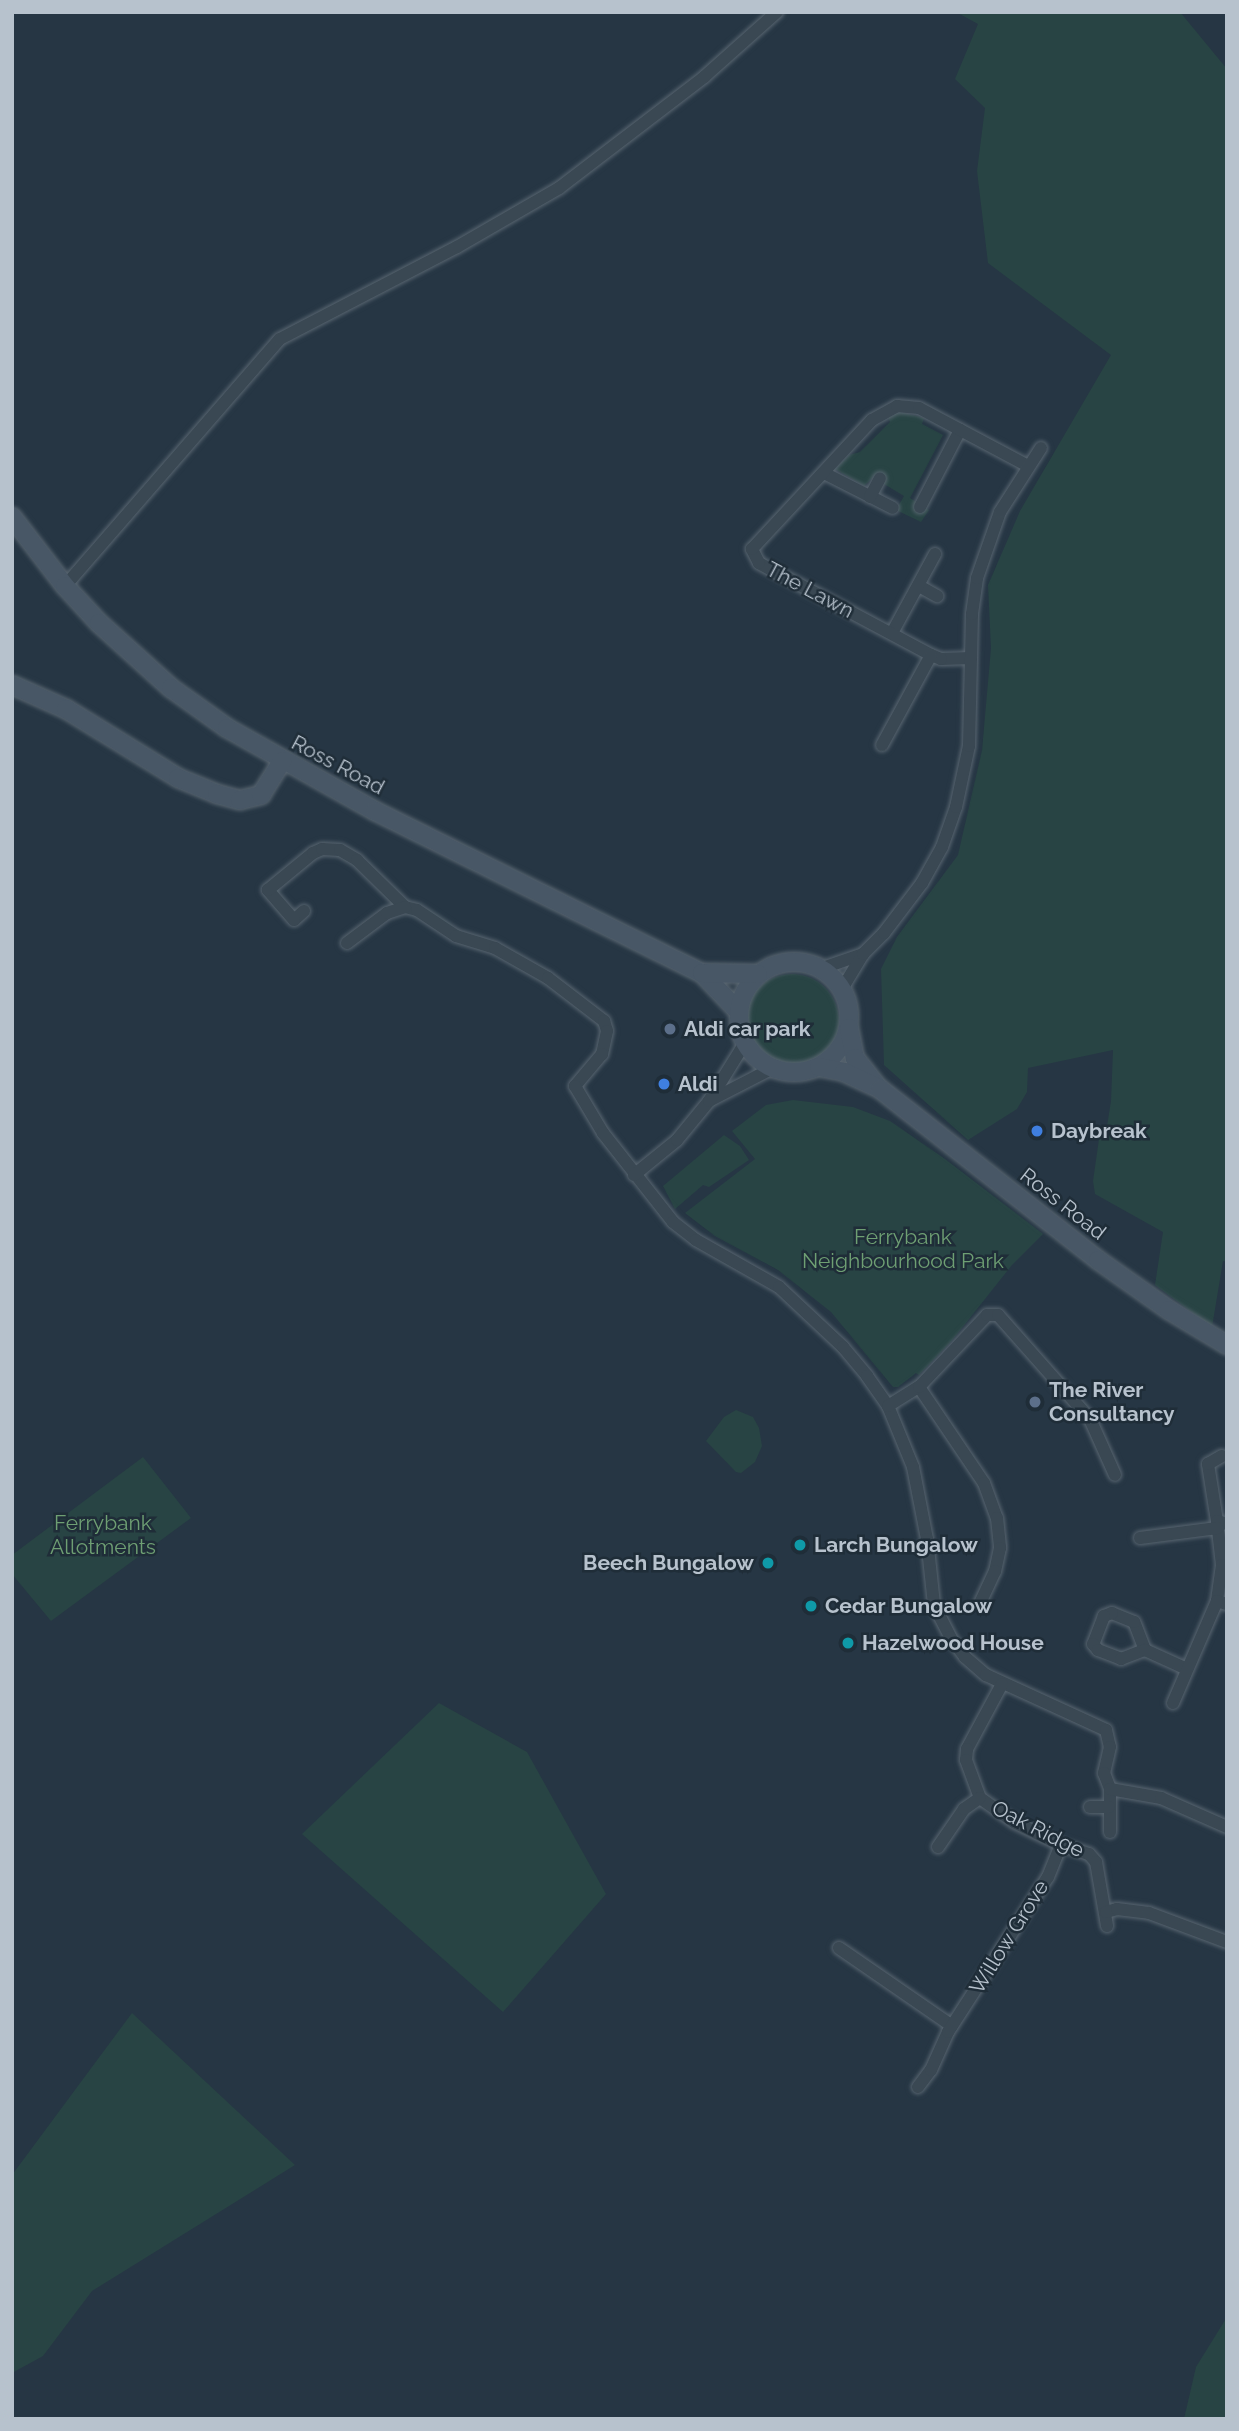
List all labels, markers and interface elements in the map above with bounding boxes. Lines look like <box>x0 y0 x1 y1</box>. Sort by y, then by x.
street label: The Lawn <box>762 556 858 624</box>
street label: Ross Road <box>287 730 389 800</box>
place label: Aldi car park <box>684 1016 811 1042</box>
marker: Aldi car park <box>662 1021 678 1037</box>
place label: Aldi <box>678 1071 718 1097</box>
marker: Aldi <box>656 1076 672 1092</box>
place label: Daybreak <box>1051 1118 1147 1144</box>
marker: Daybreak <box>1029 1123 1045 1139</box>
street label: Ross Road <box>1015 1163 1111 1245</box>
park label: Ferrybank Neighbourhood Park <box>802 1224 1004 1274</box>
place label: The River Consultancy <box>1049 1377 1175 1427</box>
marker: The River Consultancy <box>1027 1394 1043 1410</box>
park label: Ferrybank Allotments <box>50 1510 156 1560</box>
place label: Larch Bungalow <box>814 1532 978 1558</box>
marker: Larch Bungalow <box>792 1537 808 1553</box>
place label: Beech Bungalow <box>583 1550 754 1576</box>
marker: Beech Bungalow <box>760 1555 776 1571</box>
place label: Cedar Bungalow <box>825 1593 993 1619</box>
marker: Cedar Bungalow <box>803 1598 819 1614</box>
place label: Hazelwood House <box>862 1630 1044 1656</box>
marker: Hazelwood House <box>840 1635 856 1651</box>
street label: Oak Ridge <box>988 1795 1088 1863</box>
street label: Willow Grove <box>964 1875 1054 1999</box>

